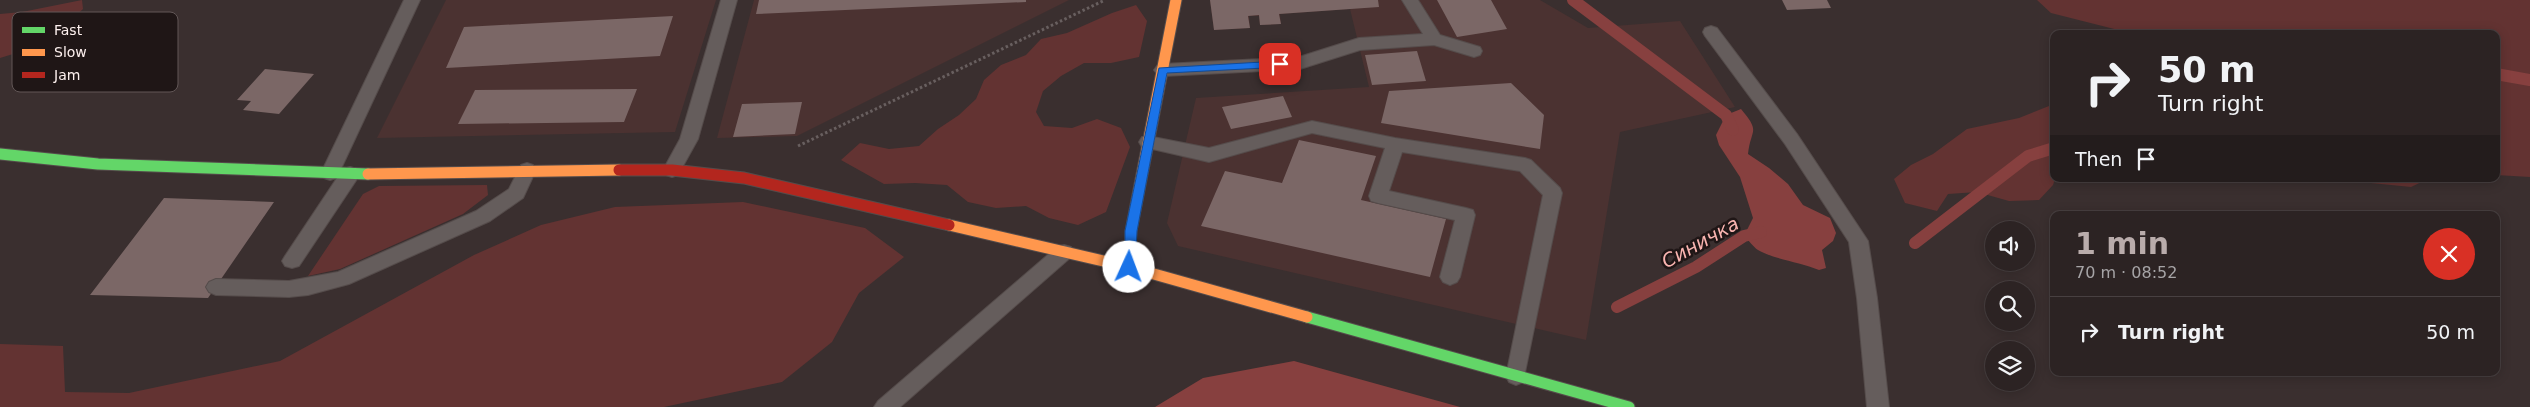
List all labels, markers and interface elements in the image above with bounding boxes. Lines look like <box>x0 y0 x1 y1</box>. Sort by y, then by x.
legend <box>12 12 178 92</box>
text: Fast <box>54 22 83 38</box>
pin <box>1259 43 1301 85</box>
text: Slow <box>54 44 87 60</box>
icon: arrive <box>1266 50 1294 78</box>
icon: right <box>2075 50 2140 115</box>
text: 50 m <box>2158 50 2255 90</box>
text: Jam <box>53 67 80 83</box>
text: Turn right <box>2158 91 2263 116</box>
icon: arrive <box>2132 145 2160 173</box>
text: Then <box>2075 148 2122 170</box>
water label: Синичка <box>1658 212 1742 272</box>
map controls <box>1985 221 2035 391</box>
button: sound <box>1985 221 2035 271</box>
text: 1 min <box>2075 226 2169 261</box>
button: close <box>2423 228 2475 280</box>
position arrow <box>1102 240 1154 292</box>
text: 70 m · 08:52 <box>2075 263 2177 282</box>
button: search <box>1985 281 2035 331</box>
icon: right <box>2075 318 2103 346</box>
text: Turn right <box>2118 321 2224 343</box>
text: 50 m <box>2426 321 2475 343</box>
button: layers <box>1985 341 2035 391</box>

